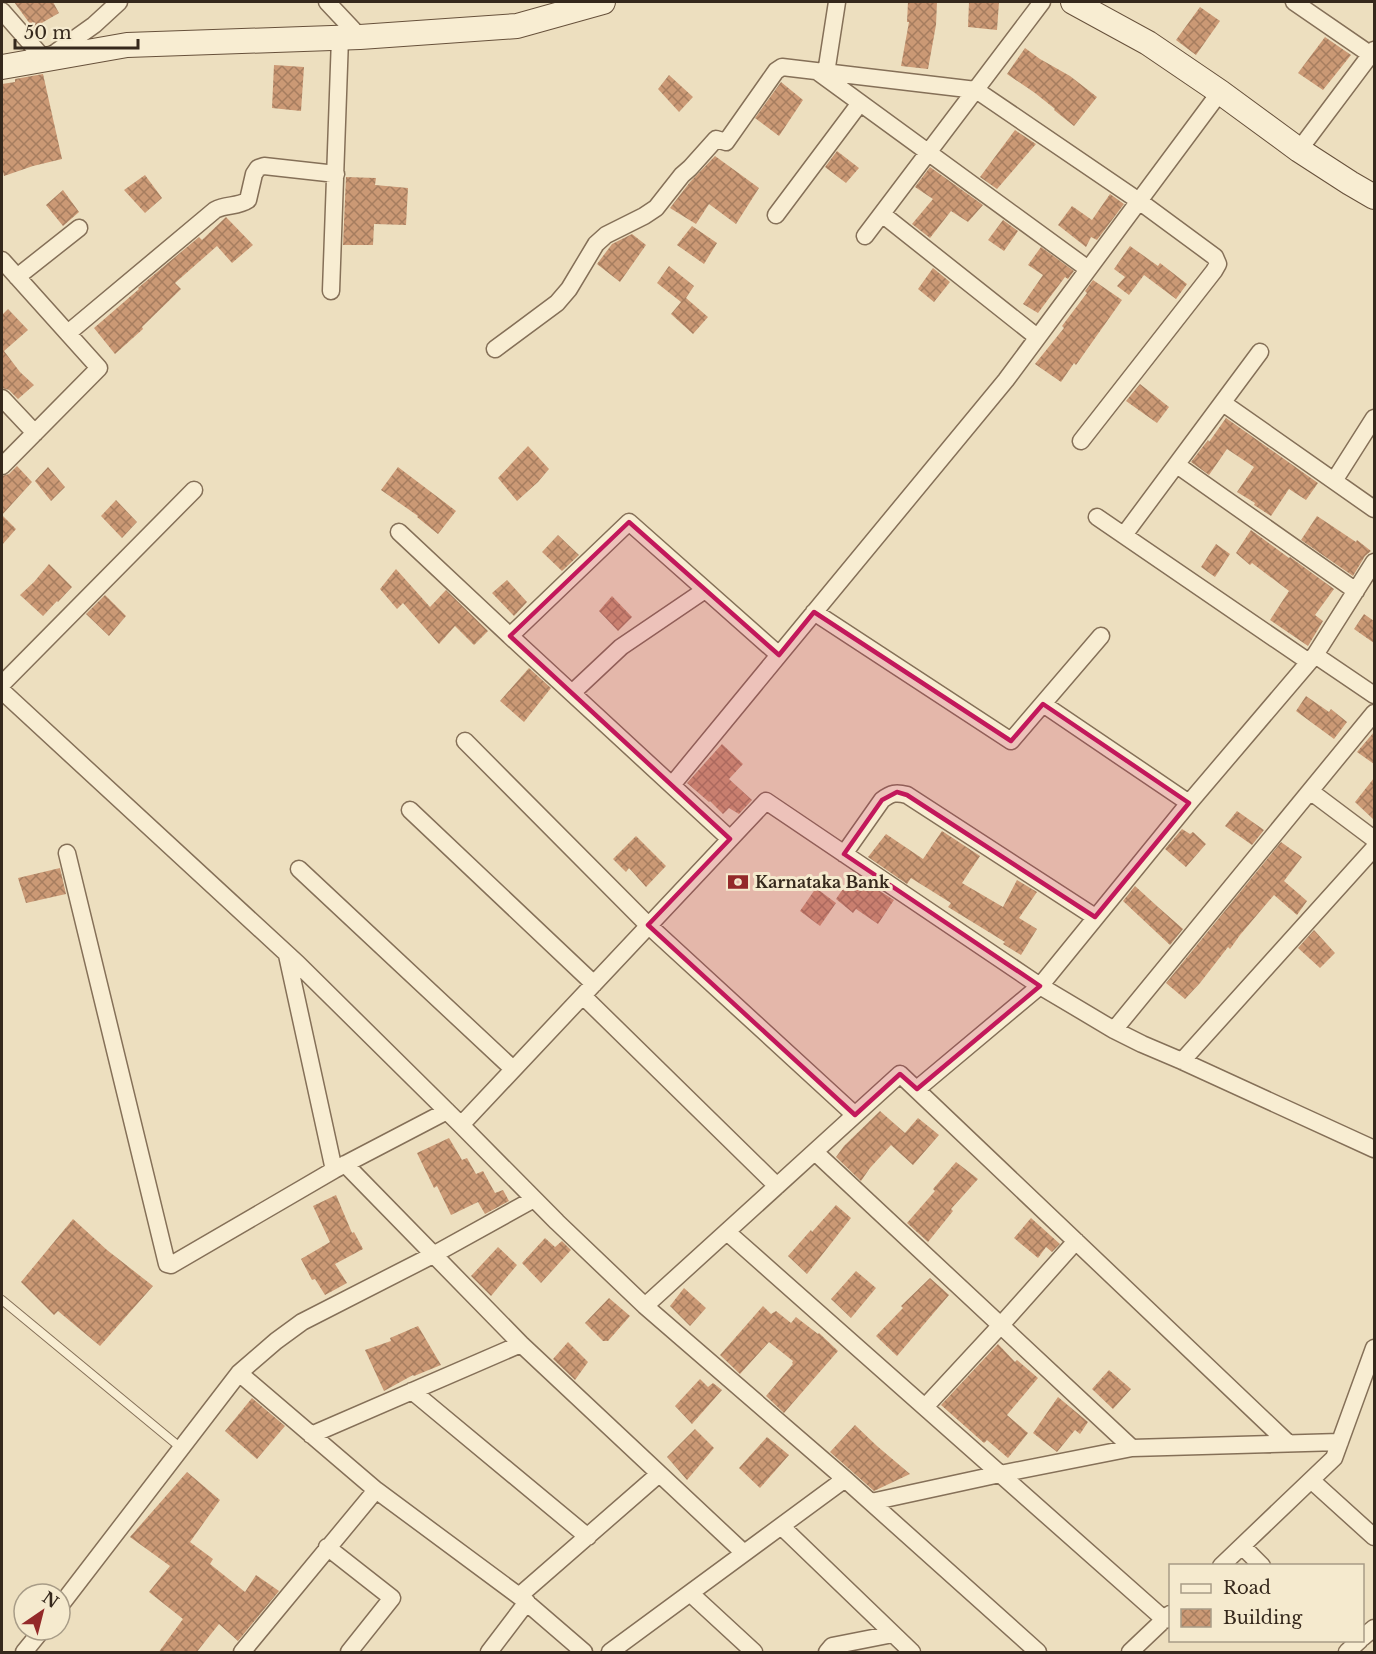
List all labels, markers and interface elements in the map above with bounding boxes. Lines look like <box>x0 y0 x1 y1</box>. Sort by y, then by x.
scale bar <box>15 12 138 50</box>
text: 50 m <box>24 22 72 44</box>
bank icon: Karnataka Bank <box>726 870 750 894</box>
place label: Karnataka Bank <box>755 872 890 892</box>
legend <box>1169 1564 1364 1642</box>
text: Road <box>1223 1577 1271 1599</box>
north arrow <box>12 1582 72 1642</box>
text: N <box>39 1587 63 1612</box>
text: Building <box>1223 1607 1302 1629</box>

